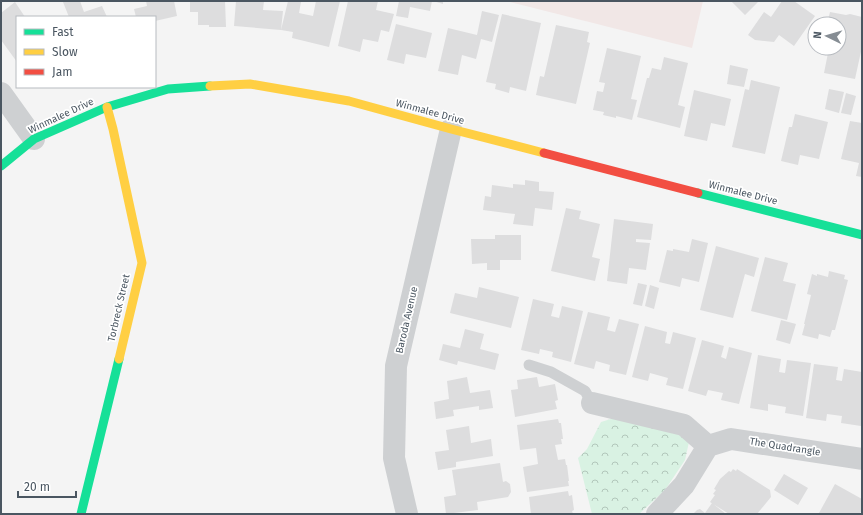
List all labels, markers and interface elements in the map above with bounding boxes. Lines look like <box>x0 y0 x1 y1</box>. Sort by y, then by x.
legend <box>16 16 156 88</box>
north arrow <box>807 16 847 56</box>
text: Fast <box>52 25 74 39</box>
text: N <box>811 31 824 39</box>
text: Slow <box>52 45 78 59</box>
text: Jam <box>52 65 72 79</box>
street label: Winmalee Drive <box>26 96 96 136</box>
street label: Winmalee Drive <box>394 97 466 127</box>
street label: Winmalee Drive <box>707 179 779 207</box>
street label: Torbreck Street <box>105 273 133 343</box>
street label: Baroda Avenue <box>393 285 421 355</box>
street label: The Quadrangle <box>749 435 821 459</box>
scale bar <box>18 473 76 499</box>
text: 20 m <box>24 480 50 494</box>

